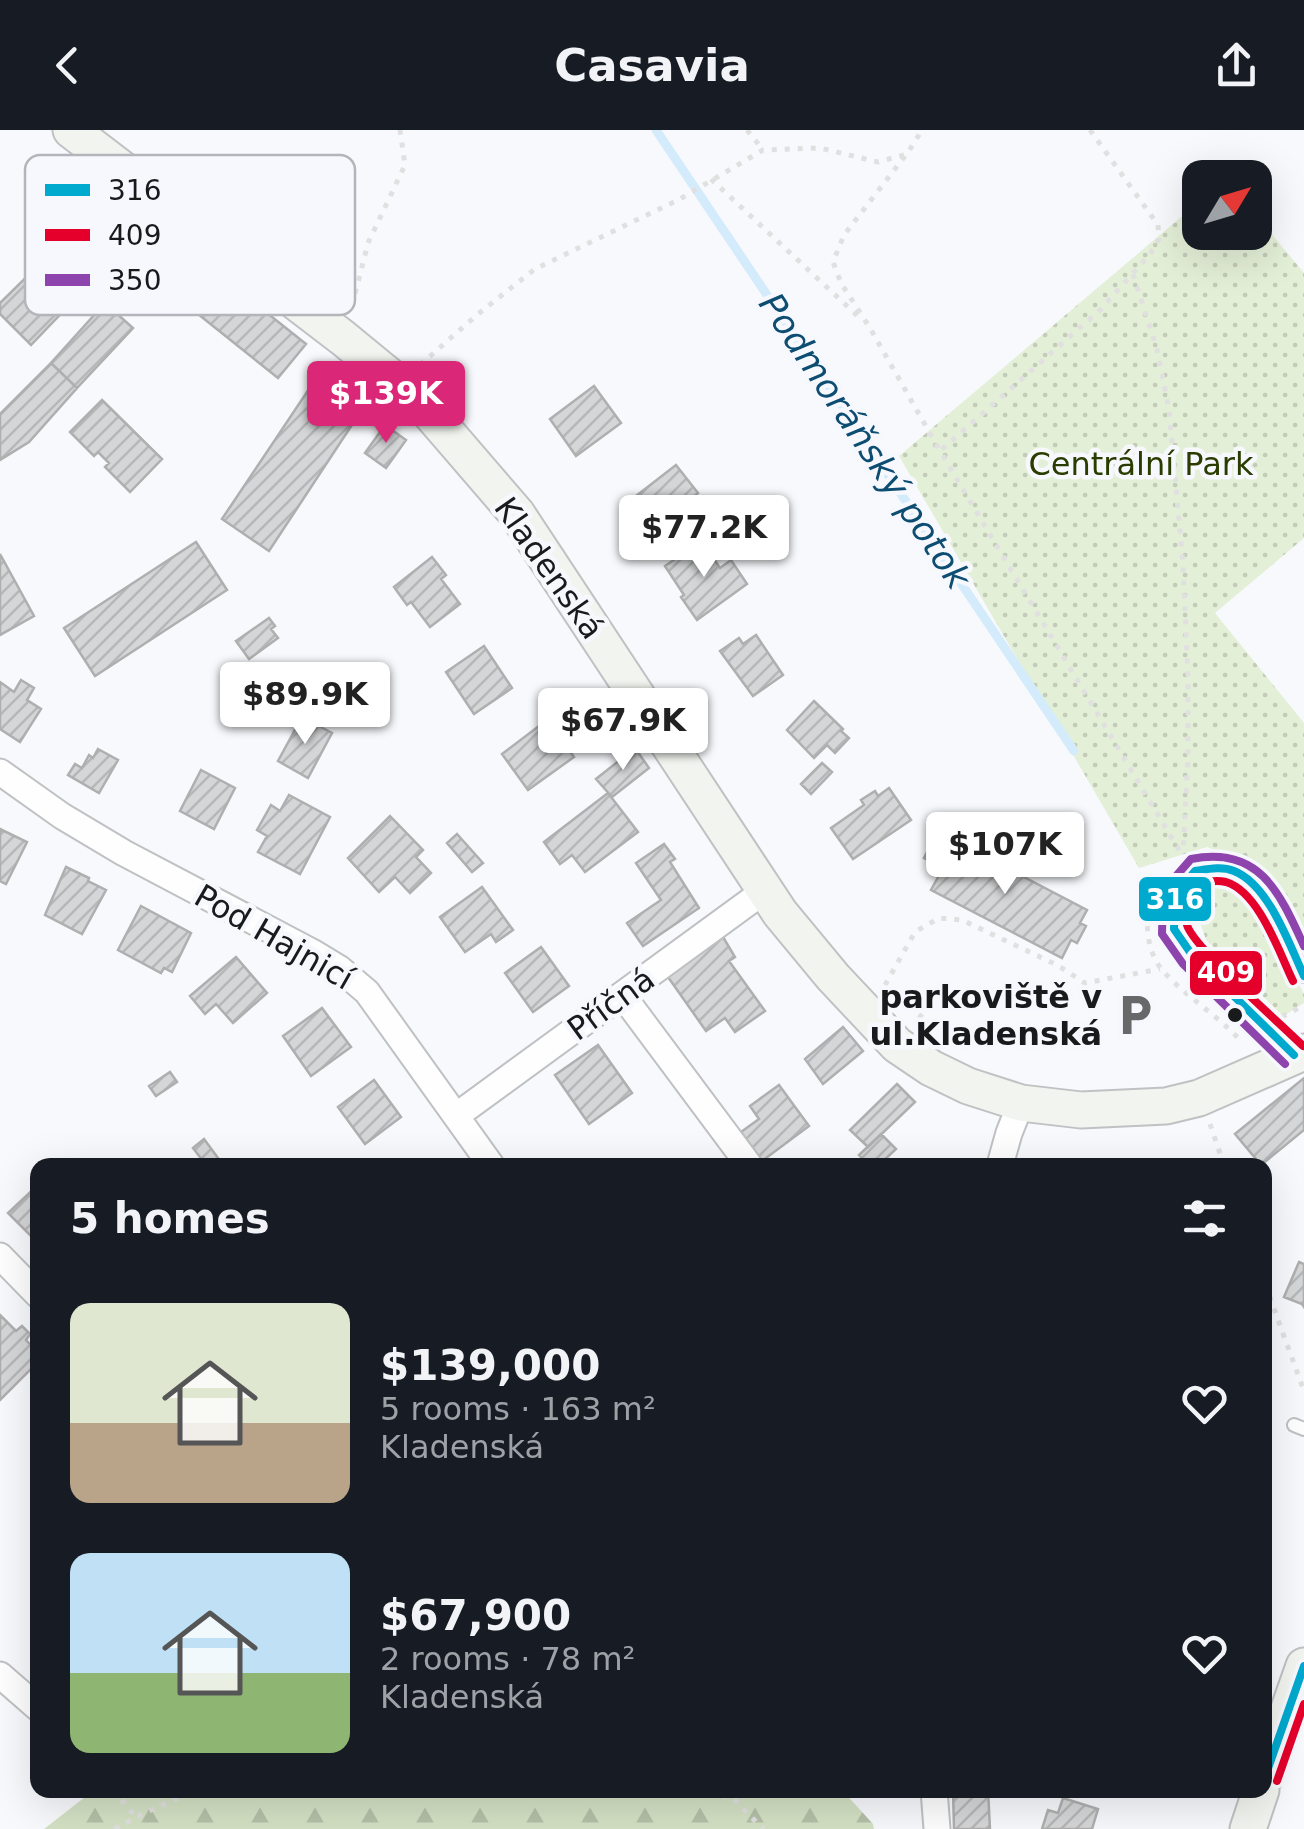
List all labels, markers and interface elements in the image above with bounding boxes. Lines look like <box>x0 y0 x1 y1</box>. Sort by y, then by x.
icon: back <box>40 38 95 93</box>
icon: share <box>1209 38 1264 93</box>
text: Casavia <box>554 39 750 92</box>
legend <box>25 155 355 315</box>
north arrow <box>1182 160 1272 250</box>
map controls <box>1182 160 1272 250</box>
text: 316 <box>108 174 161 207</box>
text: 409 <box>108 219 161 252</box>
text: 350 <box>108 264 161 297</box>
water label: Podmoráňský potok <box>751 286 980 598</box>
pin: $139K <box>316 361 456 446</box>
text: $139K <box>329 374 443 412</box>
park label: Centrální Park <box>1028 445 1254 483</box>
street label: Kladenská <box>486 490 612 646</box>
pin: $77.2K <box>623 495 785 580</box>
text: $77.2K <box>641 508 767 546</box>
pin: $89.9K <box>224 662 386 747</box>
text: $89.9K <box>242 675 368 713</box>
pin: $67.9K <box>542 688 704 773</box>
text: $67.9K <box>560 701 686 739</box>
pin: $107K <box>935 812 1075 897</box>
text: $107K <box>948 825 1062 863</box>
line badge: 316 <box>1137 875 1213 923</box>
street label: Pod Hajnicí <box>188 876 361 998</box>
text: 316 <box>1146 883 1204 916</box>
line badge: 409 <box>1188 949 1264 997</box>
text: 409 <box>1197 956 1255 989</box>
street label: Příčná <box>560 960 662 1048</box>
place label: parkoviště v ul.Kladenská <box>869 978 1102 1053</box>
parking icon: parkoviště v ul.Kladenská <box>1111 991 1159 1039</box>
unlabelled marker <box>1225 1005 1245 1025</box>
icon: filters <box>1177 1191 1232 1246</box>
text: 5 homes <box>70 1194 270 1243</box>
text: $139,000 <box>380 1341 601 1390</box>
icon: home <box>150 1343 270 1463</box>
icon: heart <box>1177 1376 1232 1431</box>
text: 5 rooms · 163 m² <box>380 1390 656 1428</box>
text: Kladenská <box>380 1428 544 1466</box>
text: $67,900 <box>380 1591 571 1640</box>
icon: home <box>150 1593 270 1713</box>
icon: heart <box>1177 1626 1232 1681</box>
text: 2 rooms · 78 m² <box>380 1640 635 1678</box>
text: Kladenská <box>380 1678 544 1716</box>

